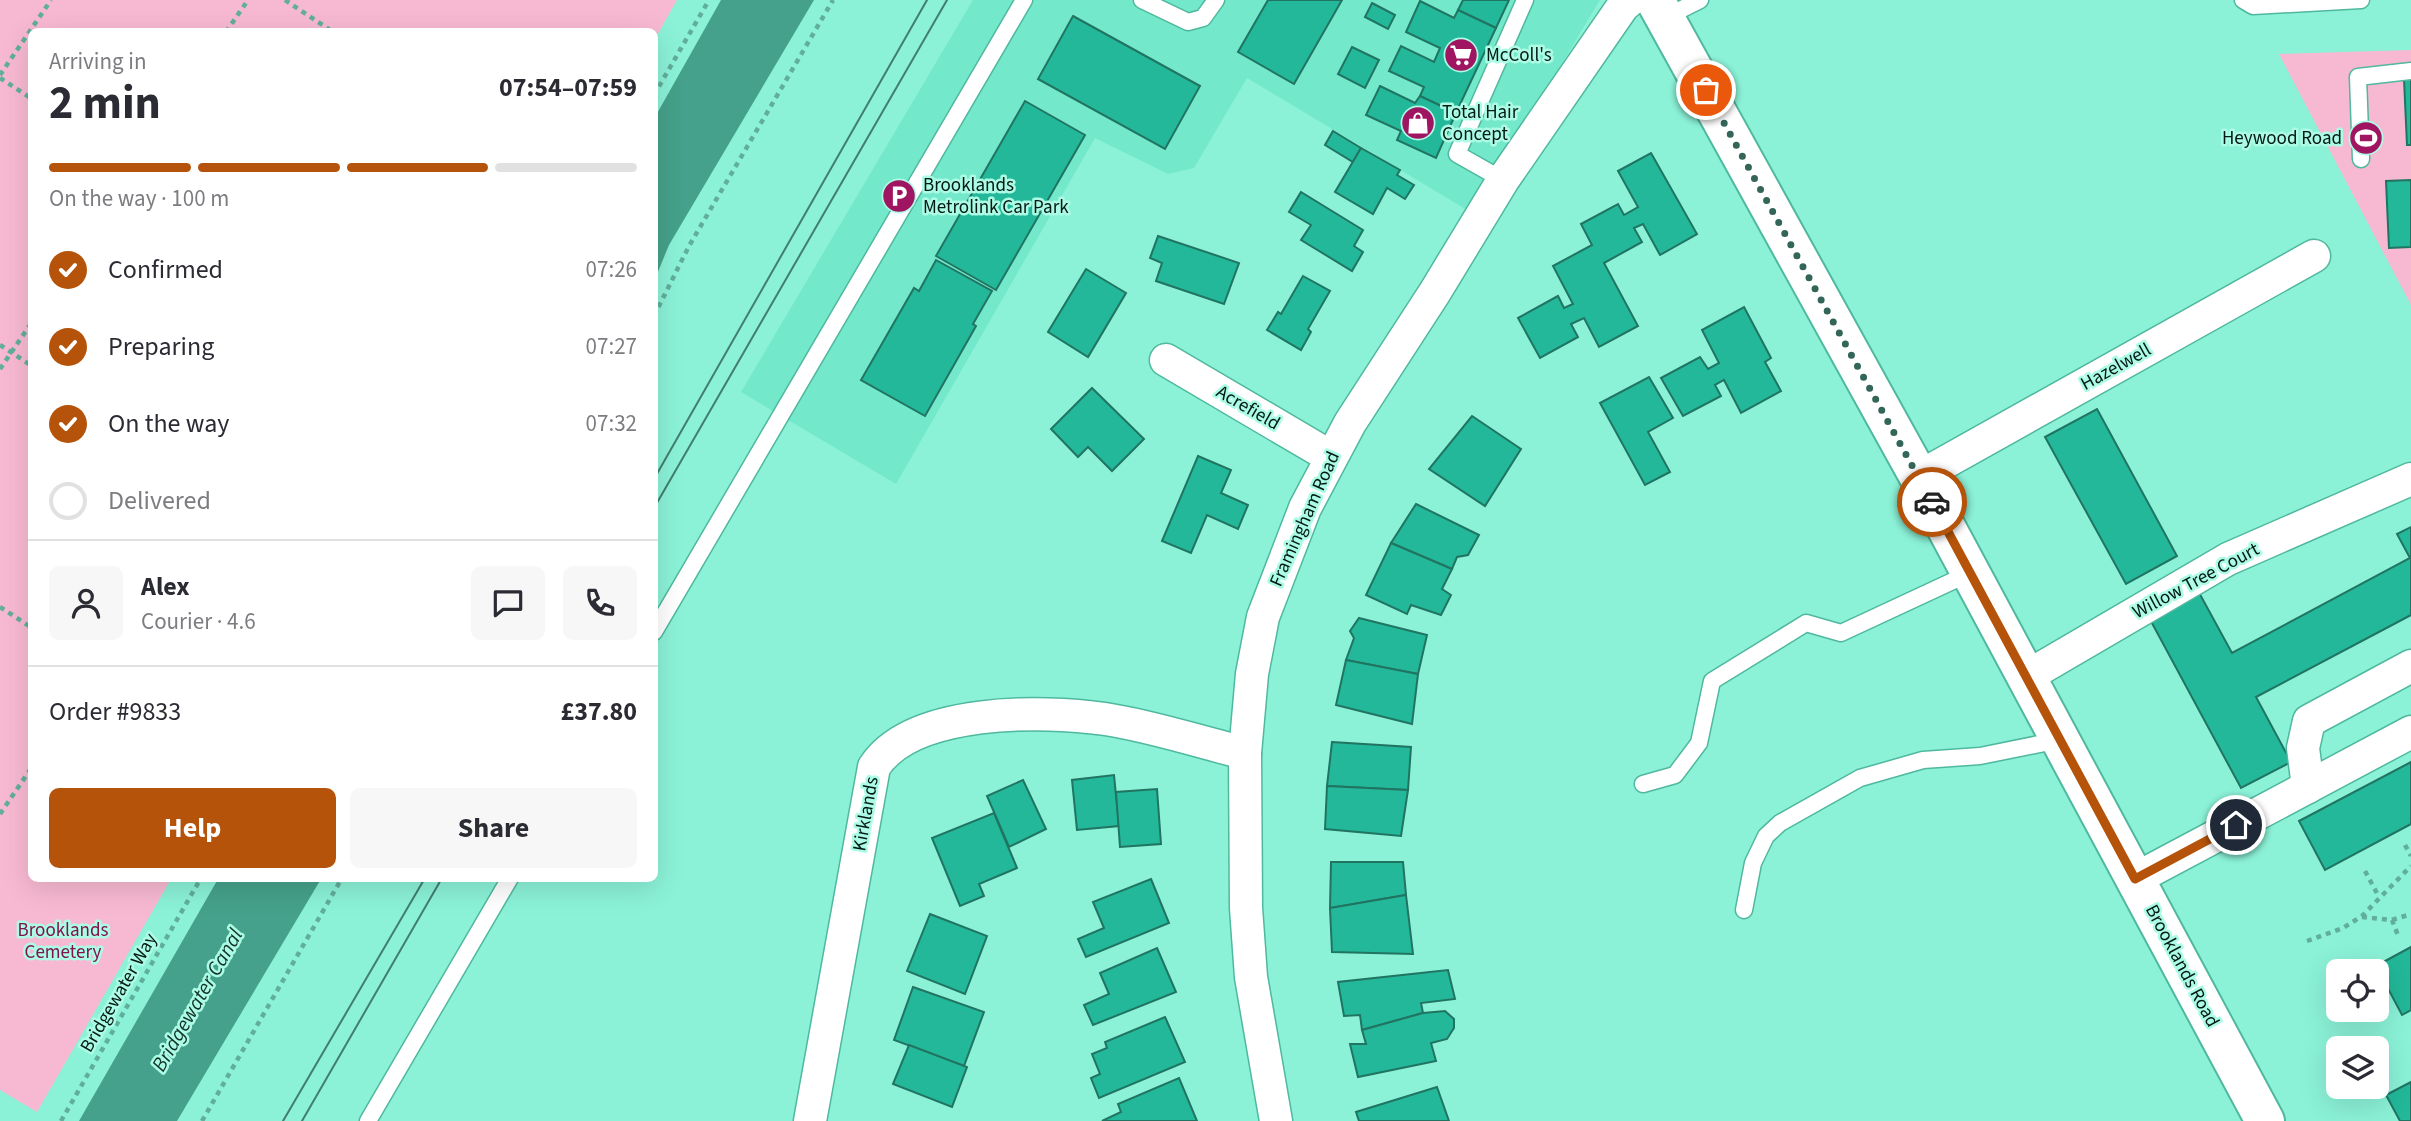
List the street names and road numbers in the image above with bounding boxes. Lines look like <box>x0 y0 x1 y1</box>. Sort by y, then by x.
street label: Hazelwell <box>2076 336 2156 397</box>
street label: Acrefield <box>1211 379 1285 437</box>
street label: Framingham Road <box>1263 447 1347 591</box>
street label: Willow Tree Court <box>2128 536 2265 626</box>
street label: Kirklands <box>846 775 886 853</box>
street label: Brooklands Road <box>2138 900 2226 1032</box>
street label: Bridgewater Way <box>74 928 164 1058</box>

